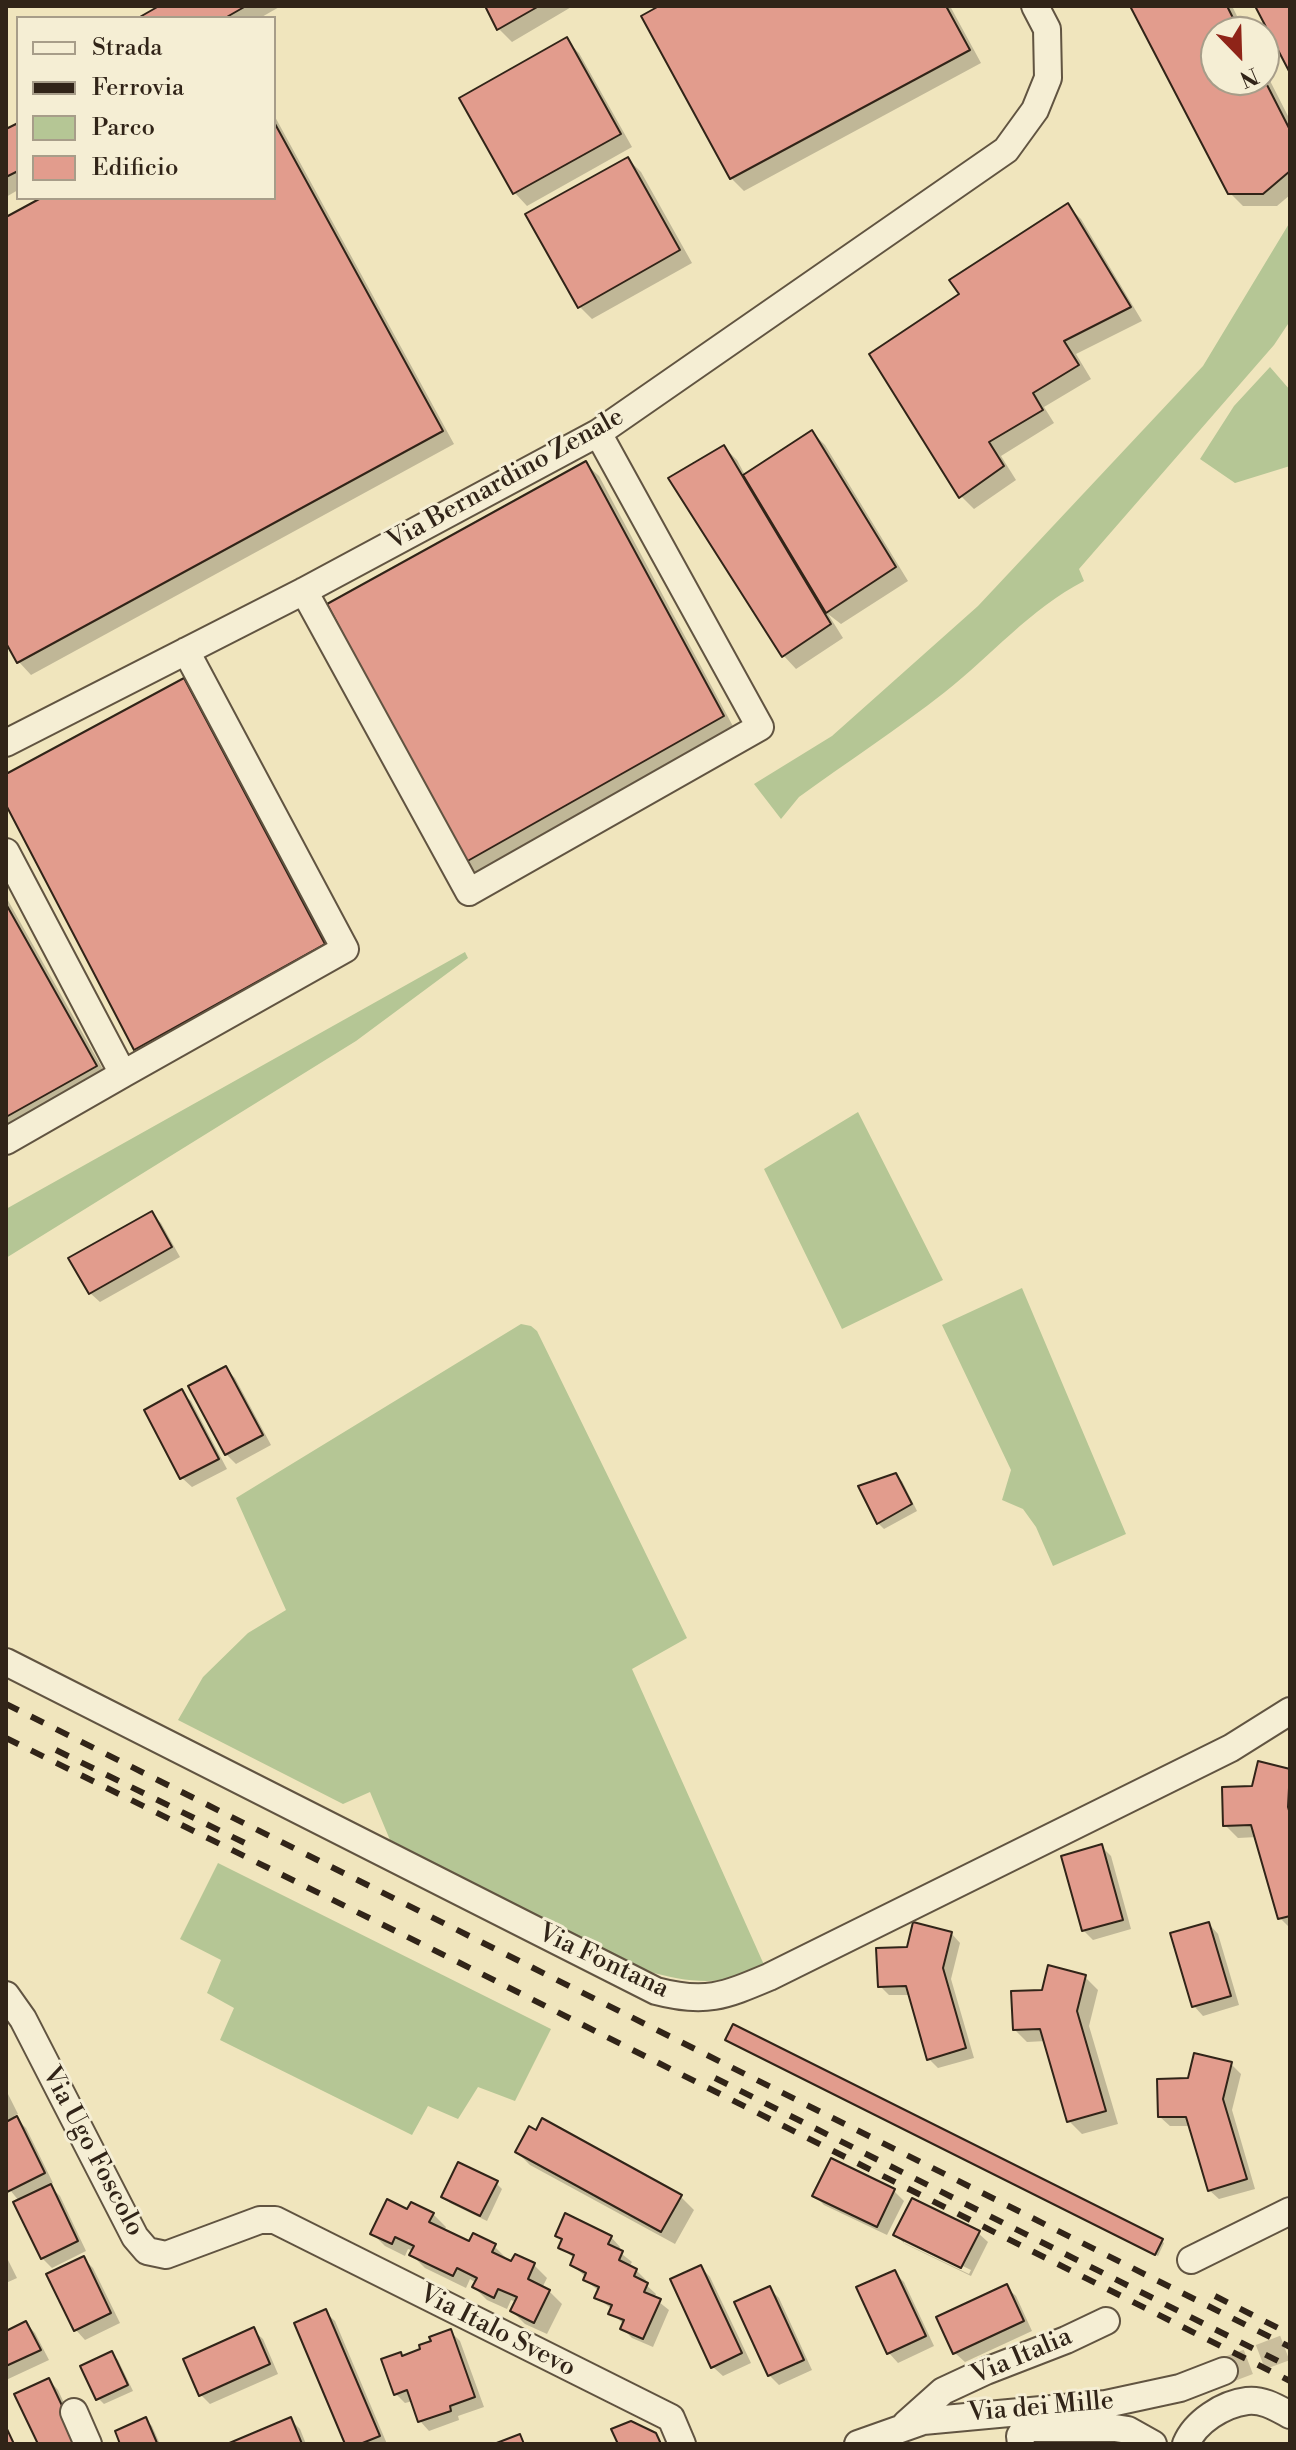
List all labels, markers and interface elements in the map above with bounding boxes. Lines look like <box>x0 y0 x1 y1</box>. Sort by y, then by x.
legend <box>16 16 276 200</box>
north arrow <box>1200 16 1280 96</box>
text: Strada <box>92 33 162 63</box>
text: N <box>1236 61 1262 93</box>
text: Ferrovia <box>92 73 184 103</box>
text: Parco <box>92 113 155 143</box>
text: Edificio <box>92 153 178 183</box>
street label: Via Bernardino Zenale <box>382 402 630 558</box>
street label: Via Fontana <box>533 1918 673 2006</box>
street label: Via Ugo Foscolo <box>34 2062 150 2242</box>
street label: Via Italo Svevo <box>414 2279 580 2385</box>
street label: Via Italia <box>967 2322 1077 2392</box>
street label: Via dei Mille <box>967 2386 1115 2430</box>

